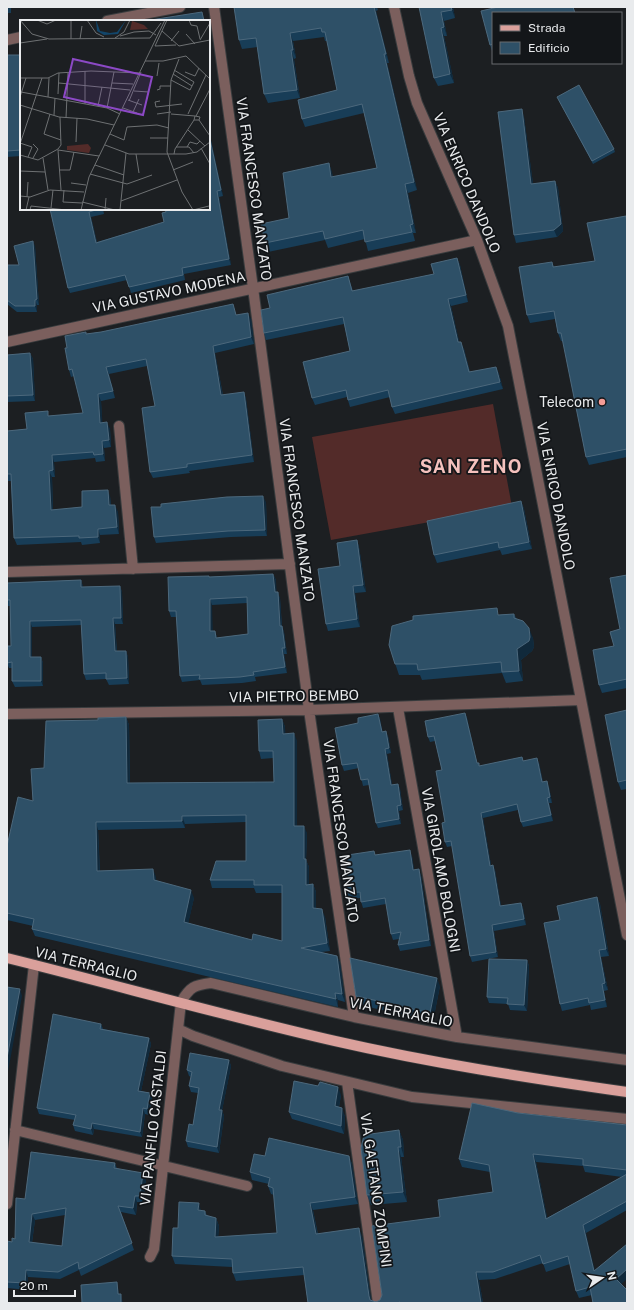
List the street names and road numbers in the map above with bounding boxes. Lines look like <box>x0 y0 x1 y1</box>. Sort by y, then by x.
street label: VIA FRANCESCO MANZATO <box>233 96 275 282</box>
street label: VIA ENRICO DANDOLO <box>430 111 504 255</box>
street label: VIA GUSTAVO MODENA <box>91 268 247 316</box>
street label: VIA FRANCESCO MANZATO <box>276 417 318 603</box>
street label: VIA ENRICO DANDOLO <box>534 421 578 571</box>
street label: VIA PIETRO BEMBO <box>229 687 359 705</box>
street label: VIA FRANCESCO MANZATO <box>320 738 362 924</box>
street label: VIA GIROLAMO BOLOGNI <box>419 786 463 954</box>
street label: VIA TERRAGLIO <box>33 944 139 984</box>
street label: VIA TERRAGLIO <box>348 994 454 1030</box>
street label: VIA PANFILO CASTALDI <box>137 1050 169 1206</box>
street label: VIA GAETANO ZOMPINI <box>357 1112 395 1268</box>

